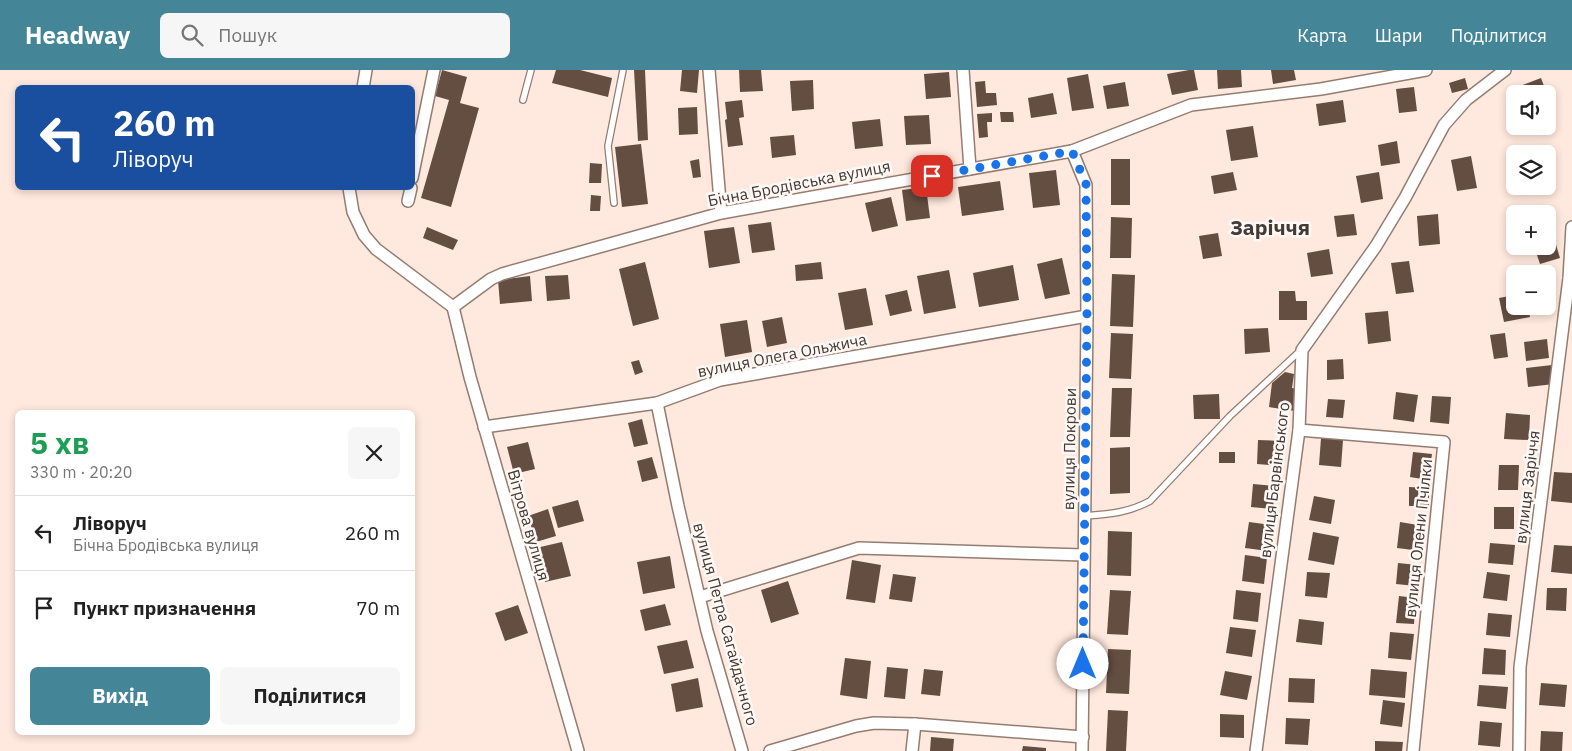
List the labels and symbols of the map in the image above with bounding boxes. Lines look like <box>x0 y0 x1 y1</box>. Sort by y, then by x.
street label: Бічна Бродівська вулиця <box>706 155 892 211</box>
pin <box>911 155 953 197</box>
district label: Заріччя <box>1230 213 1310 241</box>
street label: вулиця Олега Ольжича <box>696 329 869 381</box>
street label: вулиця Покрови <box>1058 388 1080 510</box>
street label: вулиця Барвінського <box>1255 401 1293 559</box>
street label: вулиця Заріччя <box>1510 429 1544 545</box>
street label: вулиця Олени Пчілки <box>1400 458 1436 618</box>
street label: Вітрова вулиця <box>504 467 554 583</box>
street label: вулиця Петра Сагайдачного <box>689 520 763 728</box>
position arrow <box>1056 637 1108 689</box>

